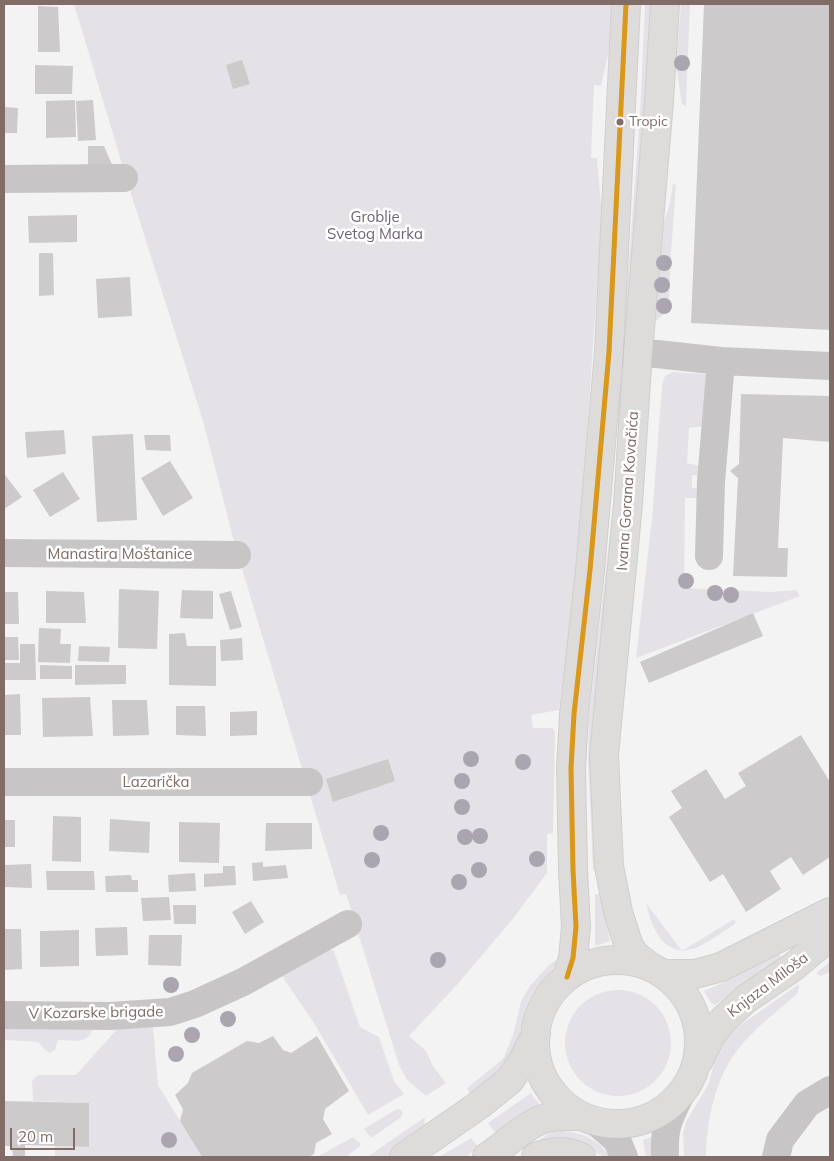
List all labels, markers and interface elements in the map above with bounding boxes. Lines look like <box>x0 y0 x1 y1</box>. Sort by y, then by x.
place label: Tropic <box>629 114 668 130</box>
marker: Tropic <box>615 117 625 127</box>
park label: Groblje Svetog Marka <box>327 208 423 243</box>
street label: Ivana Gorana Kovačića <box>613 411 643 571</box>
street label: Manastira Moštanice <box>48 545 192 563</box>
street label: Lazarička <box>123 773 189 791</box>
street label: Knjaza Miloša <box>724 949 812 1021</box>
street label: V Kozarske brigade <box>29 1003 163 1023</box>
scale bar <box>12 1118 78 1150</box>
text: 20 m <box>18 1127 53 1146</box>

